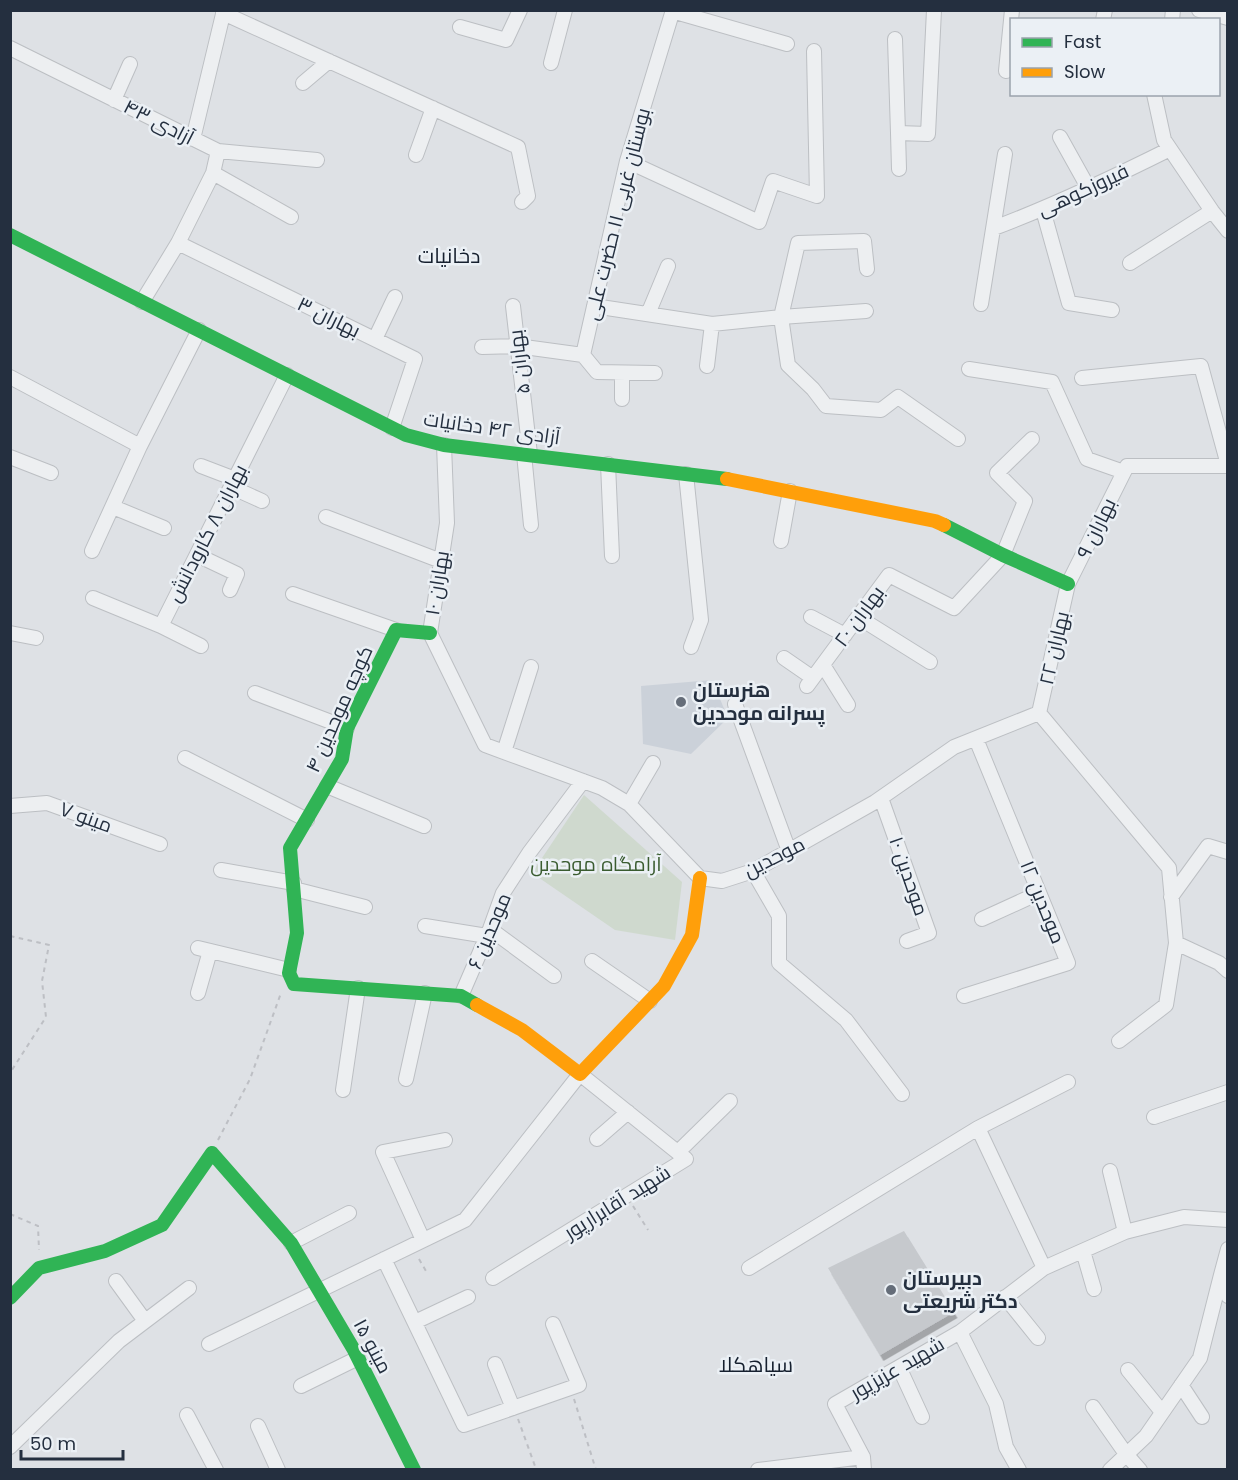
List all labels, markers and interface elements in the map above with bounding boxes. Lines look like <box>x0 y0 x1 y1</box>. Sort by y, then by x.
legend <box>1010 18 1220 96</box>
text: Fast <box>1064 29 1101 54</box>
text: Slow <box>1064 59 1106 84</box>
street label: آزادی ۴۳ <box>119 92 200 152</box>
street label: بوستان غربی ۱۱ حضرت علی <box>577 105 657 323</box>
street label: فیروزکوهی <box>1033 157 1133 223</box>
district label: دخانیات <box>418 241 480 270</box>
street label: بهاران ۳ <box>293 290 365 344</box>
street label: بهاران ۵ <box>501 328 537 396</box>
street label: آزادی ۴۲ دخانیات <box>422 405 563 452</box>
street label: بهاران ۸ کارودانش <box>160 459 254 607</box>
street label: بهاران ۹ <box>1069 493 1123 563</box>
street label: بهاران ۱۰ <box>418 549 456 617</box>
street label: بهاران ۲۰ <box>827 580 891 652</box>
street label: بهاران ۲۲ <box>1032 608 1076 688</box>
street label: کوچه موحدین ۴ <box>299 641 379 777</box>
place label: هنرستان پسرانه موحدین <box>693 676 825 727</box>
marker: هنرستان پسرانه موحدین <box>674 695 688 709</box>
street label: مینو ۷ <box>56 795 116 839</box>
street label: موحدین <box>738 830 810 884</box>
street label: موحدین ۱۰ <box>882 833 936 919</box>
park label: آرامگاه موحدین <box>530 850 662 878</box>
street label: موحدین ۱۲ <box>1014 856 1072 948</box>
street label: موحدین ۶ <box>460 889 518 973</box>
street label: شهید آقابرارپور <box>557 1158 676 1246</box>
place label: دبیرستان دکتر شریعتی <box>903 1264 1018 1315</box>
marker: دبیرستان دکتر شریعتی <box>884 1283 898 1297</box>
street label: مینو ۱۵ <box>347 1314 399 1378</box>
street label: شهید عزیزپور <box>844 1330 949 1407</box>
district label: سیاهکلا <box>719 1350 793 1379</box>
scale bar <box>21 1423 123 1461</box>
text: 50 m <box>30 1431 76 1456</box>

